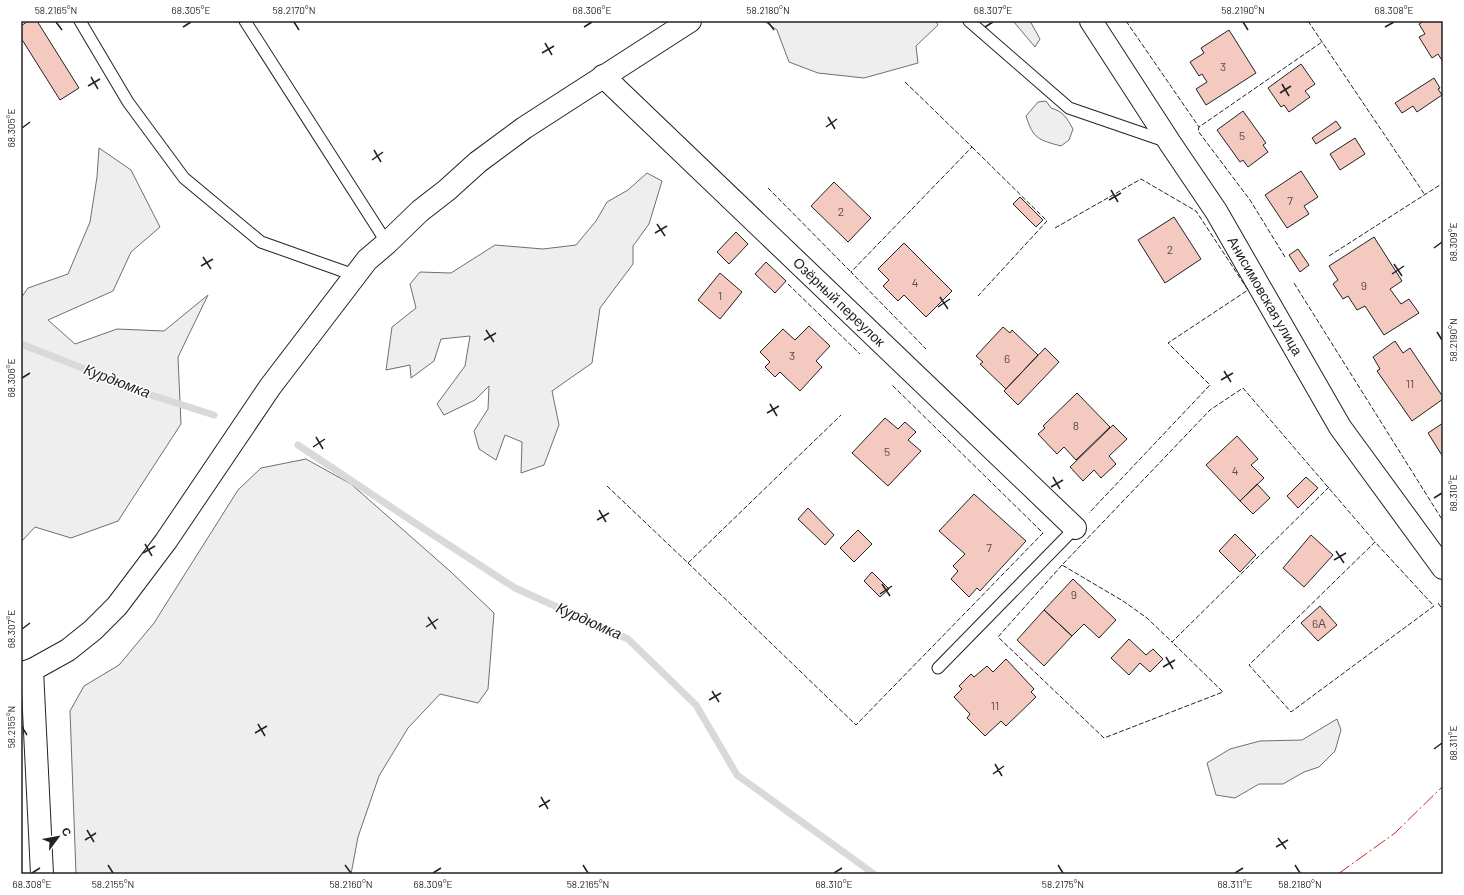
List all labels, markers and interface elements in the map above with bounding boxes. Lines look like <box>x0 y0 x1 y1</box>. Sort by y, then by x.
text: 58.2165°N <box>35 4 77 16</box>
text: 68.305°E <box>172 4 210 16</box>
text: 58.2170°N <box>273 4 315 16</box>
text: 68.306°E <box>573 4 611 16</box>
text: 58.2180°N <box>746 4 790 16</box>
text: 68.307°E <box>974 4 1012 16</box>
text: 58.2190°N <box>1221 4 1265 16</box>
text: 68.308°E <box>1374 4 1414 16</box>
house number: 3 <box>1220 59 1226 73</box>
text: 68.305°E <box>5 109 17 147</box>
house number: 5 <box>1239 128 1245 142</box>
house number: 7 <box>1287 193 1293 207</box>
house number: 2 <box>838 204 844 218</box>
text: 68.309°E <box>1447 222 1459 262</box>
street label: Анисимовская улица <box>1224 233 1307 358</box>
house number: 2 <box>1167 242 1173 256</box>
street label: Озёрный переулок <box>790 253 889 350</box>
house number: 4 <box>912 275 918 289</box>
house number: 9 <box>1361 278 1367 292</box>
house number: 1 <box>718 288 722 302</box>
text: 58.2190°N <box>1447 318 1459 362</box>
house number: 3 <box>789 348 795 362</box>
house number: 6 <box>1004 351 1010 365</box>
text: 68.306°E <box>5 359 17 397</box>
water label: Курдюмка <box>82 359 153 401</box>
house number: 11 <box>1406 376 1414 390</box>
house number: 8 <box>1073 418 1079 432</box>
house number: 5 <box>884 444 890 458</box>
house number: 4 <box>1232 463 1238 477</box>
text: 68.310°E <box>1447 474 1459 512</box>
house number: 7 <box>986 540 992 554</box>
house number: 9 <box>1071 587 1077 601</box>
water label: Курдюмка <box>554 598 625 643</box>
text: 68.307°E <box>5 610 17 648</box>
house number: 6А <box>1312 616 1326 630</box>
house number: 11 <box>991 698 999 712</box>
text: 58.2155°N <box>5 706 17 748</box>
text: 68.311°E <box>1447 725 1459 761</box>
north arrow <box>38 817 78 857</box>
text: С <box>59 825 75 838</box>
text: 68.308°E <box>12 878 52 890</box>
text: 58.2155°N <box>92 878 134 890</box>
text: 58.2160°N <box>329 878 373 890</box>
text: 68.309°E <box>413 878 453 890</box>
text: 58.2165°N <box>567 878 609 890</box>
text: 68.310°E <box>815 878 853 890</box>
text: 58.2175°N <box>1042 878 1084 890</box>
text: 68.311°E <box>1217 878 1253 890</box>
text: 58.2180°N <box>1278 878 1322 890</box>

